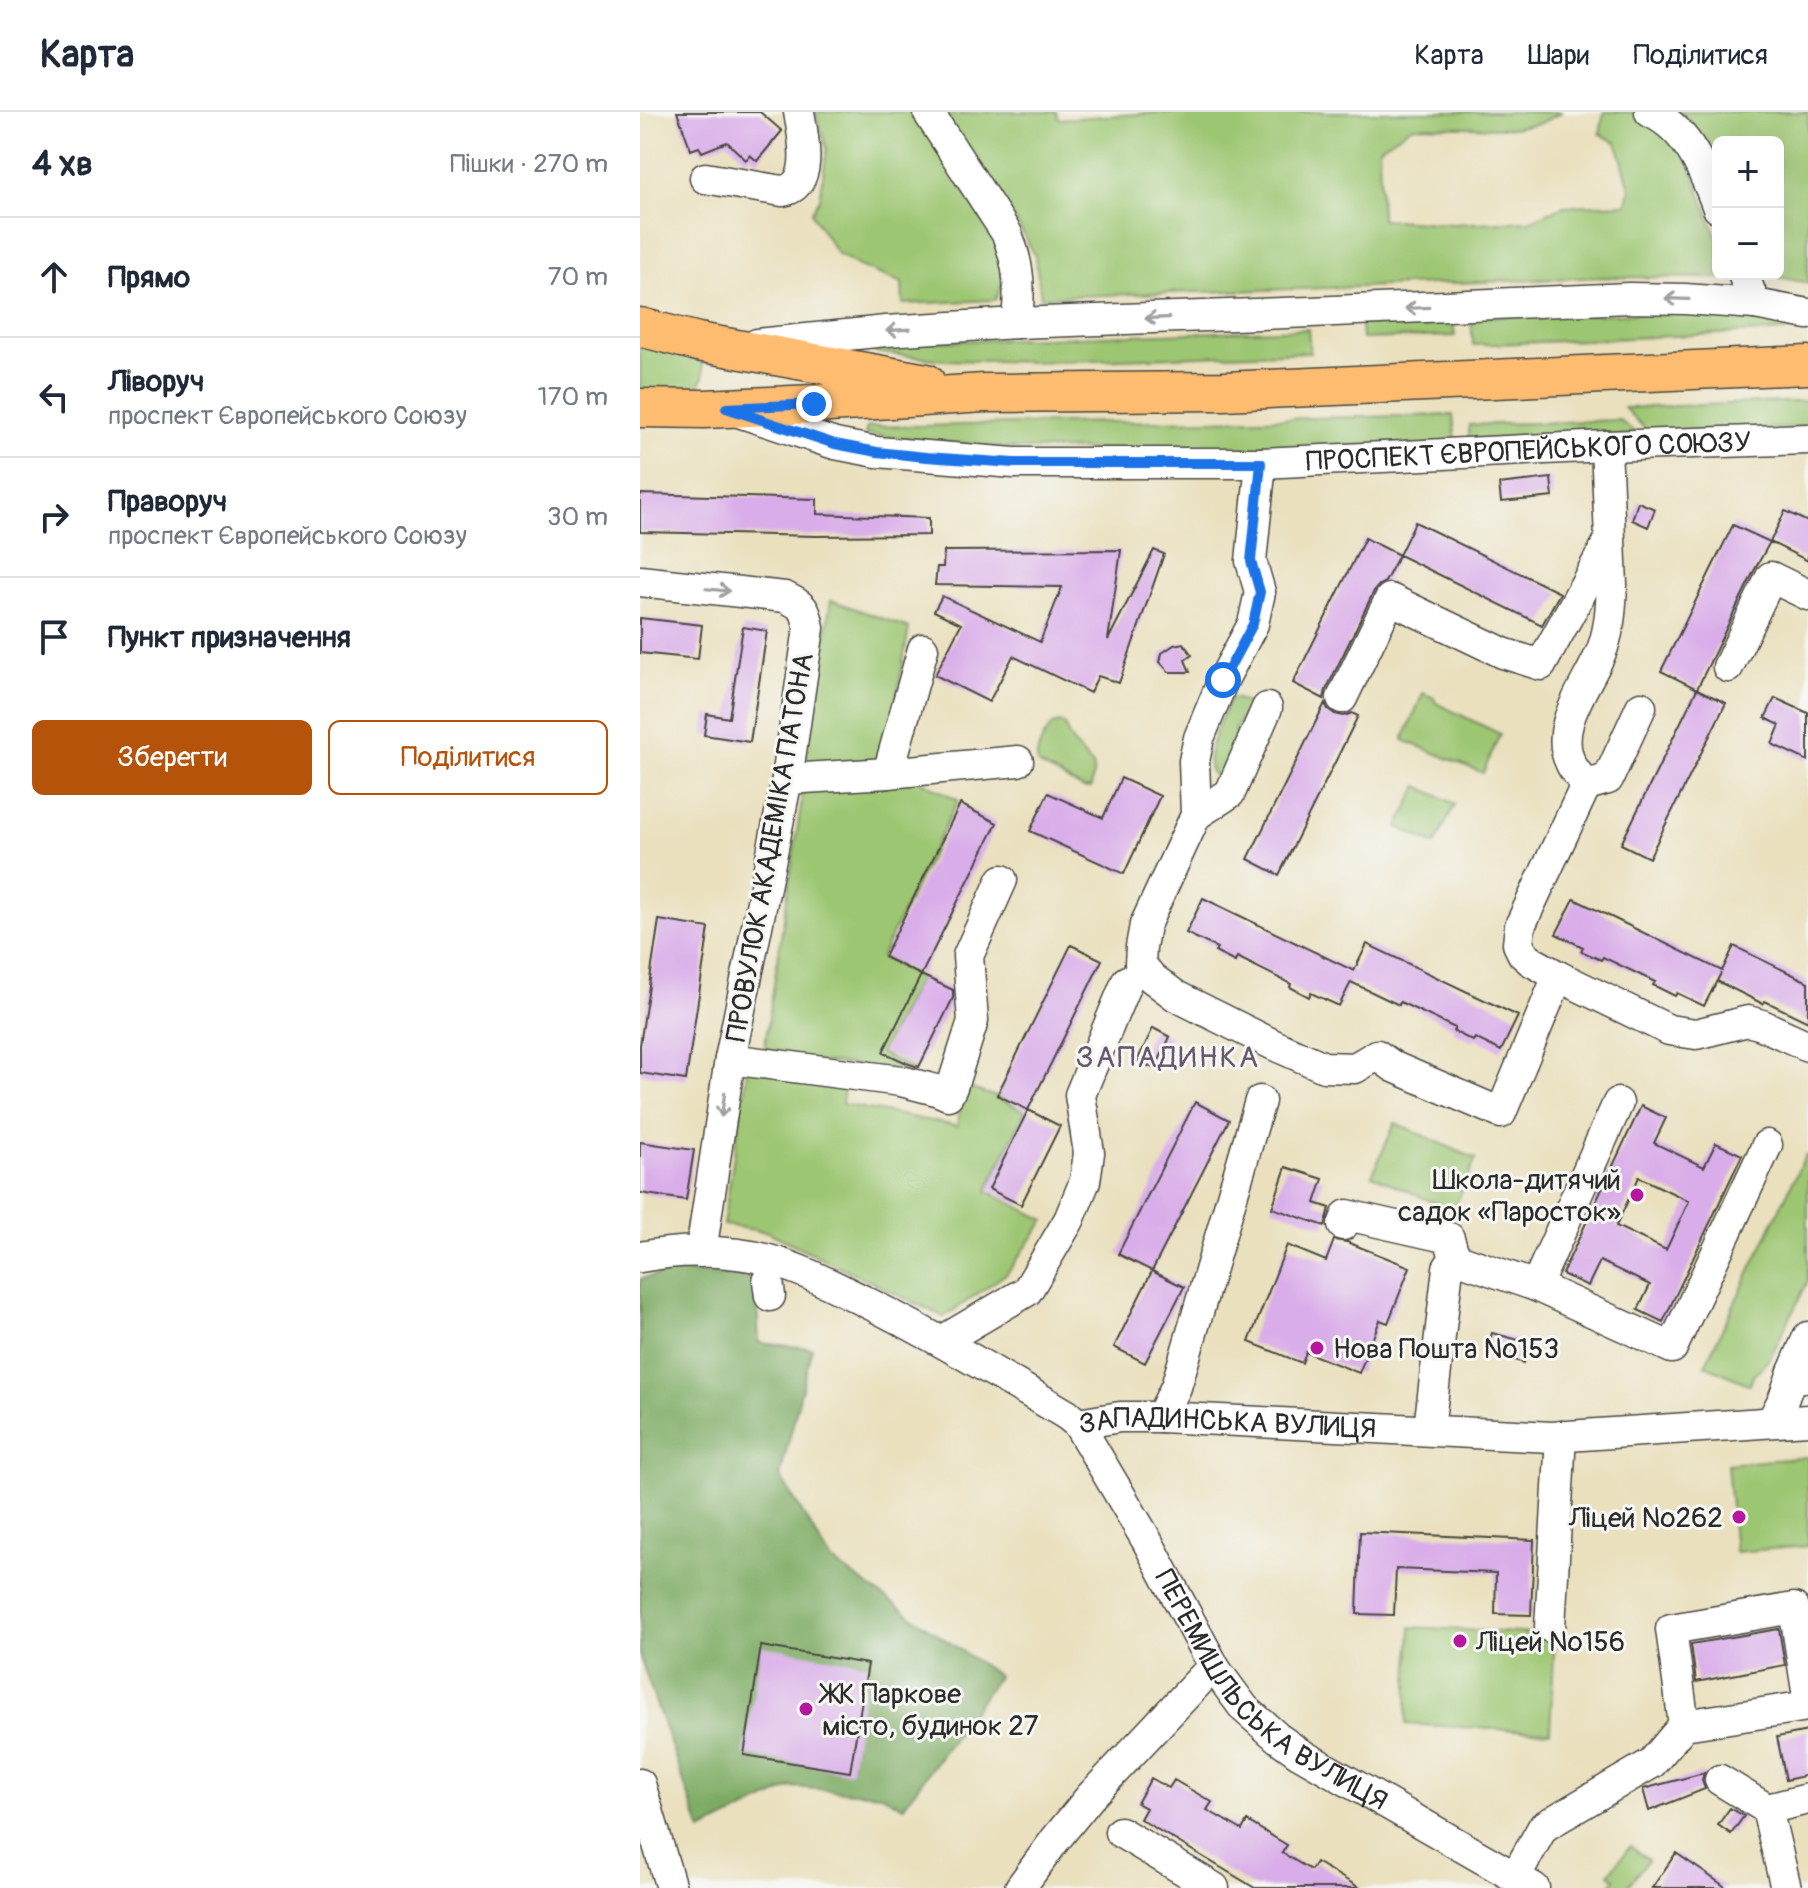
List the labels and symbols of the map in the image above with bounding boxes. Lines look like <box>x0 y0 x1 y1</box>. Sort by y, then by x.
one-way arrow <box>1664 292 1691 307</box>
one-way arrow <box>1404 300 1431 315</box>
one-way arrow <box>1144 310 1171 325</box>
one-way arrow <box>885 323 911 338</box>
route end <box>796 386 832 422</box>
street label: ПРОСПЕКТ ЄВРОПЕЙСЬКОГО СОЮЗУ <box>1305 425 1752 480</box>
one-way arrow <box>704 582 730 597</box>
street label: ПРОВУЛОК АКАДЕМІКА ПАТОНА <box>719 650 822 1044</box>
route start <box>1205 662 1241 698</box>
district label: ЗАПАДИНКА <box>1076 1039 1260 1076</box>
one-way arrow <box>715 1092 730 1118</box>
place label: Школа-дитячий садок «Паросток» <box>1398 1163 1621 1230</box>
marker: Школа-дитячий садок «Паросток» <box>1628 1186 1646 1204</box>
place label: Нова Пошта №153 <box>1333 1332 1559 1367</box>
marker: Нова Пошта №153 <box>1308 1339 1326 1357</box>
street label: ЗАПАДИНСЬКА ВУЛИЦЯ <box>1076 1401 1377 1447</box>
place label: Ліцей №262 <box>1568 1501 1723 1536</box>
marker: Ліцей №262 <box>1730 1508 1748 1526</box>
street label: ПЕРЕМИШЛЬСЬКА ВУЛИЦЯ <box>1146 1564 1394 1819</box>
place label: Ліцей №156 <box>1475 1625 1625 1660</box>
marker: Ліцей №156 <box>1451 1632 1469 1650</box>
place label: ЖК Паркове місто, будинок 27 <box>818 1677 1039 1744</box>
marker: ЖК Паркове місто, будинок 27 <box>797 1700 815 1718</box>

